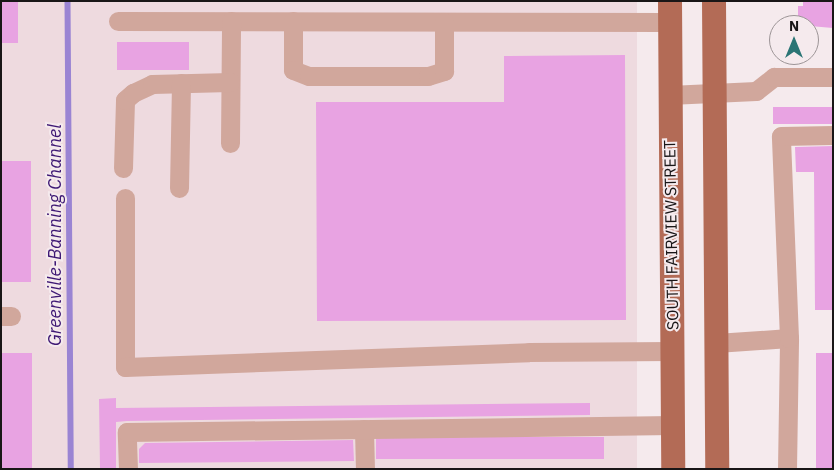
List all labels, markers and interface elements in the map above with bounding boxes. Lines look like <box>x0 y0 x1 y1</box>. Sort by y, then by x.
north arrow <box>769 15 819 65</box>
text: N <box>789 17 799 35</box>
water label: Greenville-Banning Channel <box>44 124 66 346</box>
street label: SOUTH FAIRVIEW STREET <box>660 140 682 330</box>

